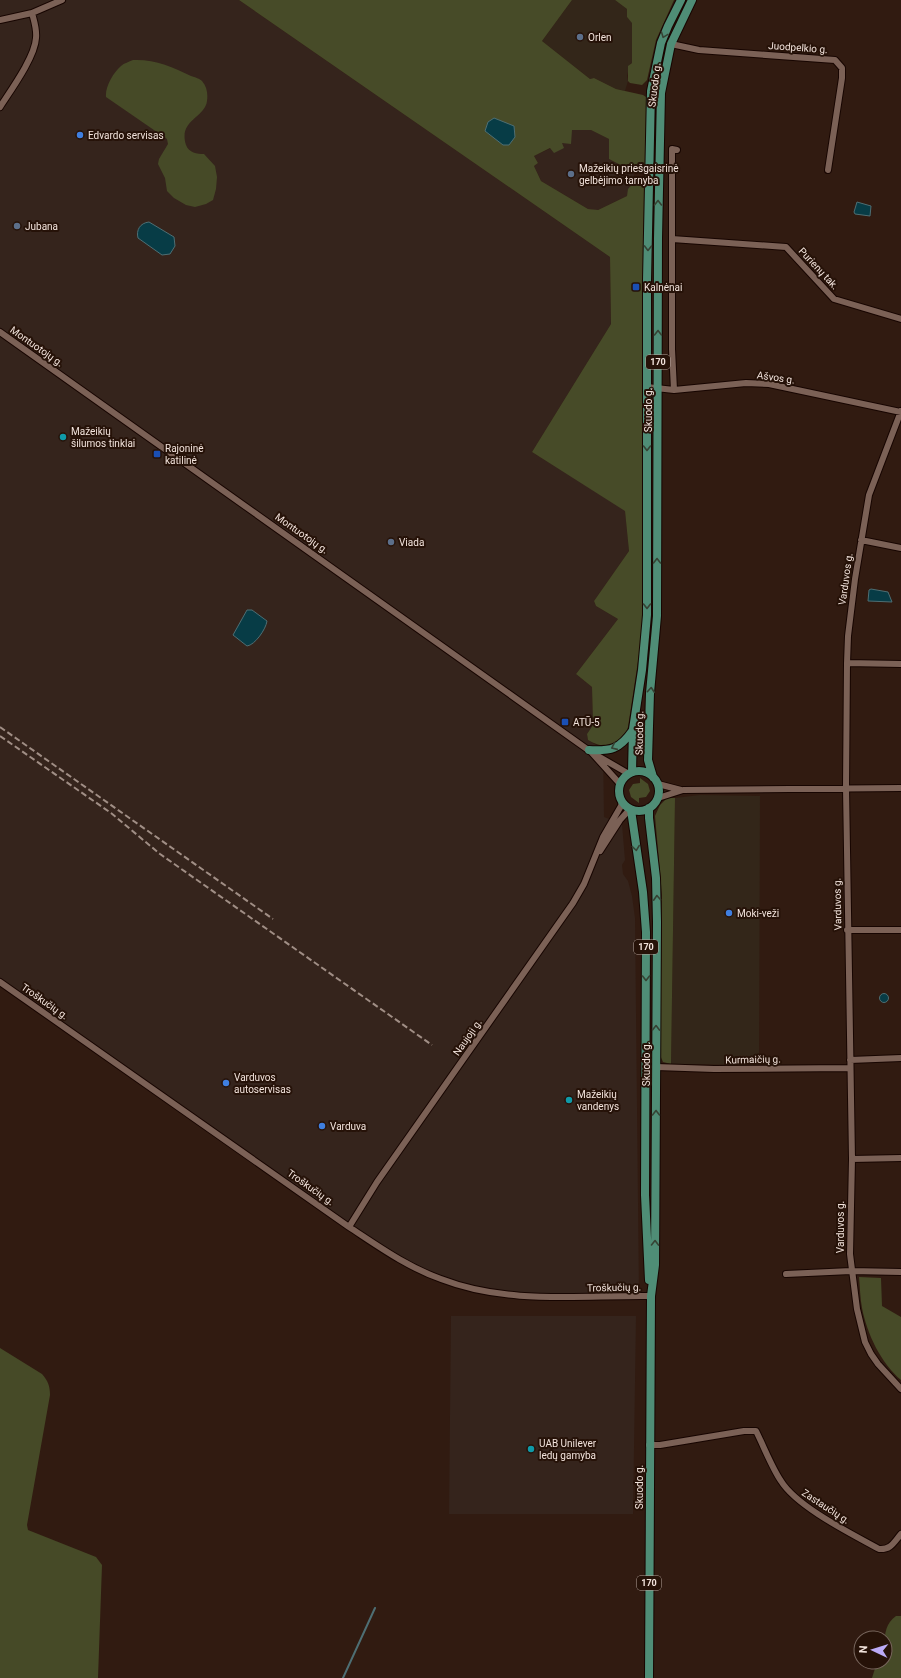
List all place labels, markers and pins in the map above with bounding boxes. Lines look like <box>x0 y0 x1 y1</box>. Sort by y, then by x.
marker: Orlen <box>575 32 585 42</box>
place label: Orlen <box>588 32 612 43</box>
marker: Edvardo servisas <box>75 130 85 140</box>
place label: Edvardo servisas <box>88 130 164 141</box>
place label: Mažeikių priešgaisrinė gelbėjimo tarnyba <box>579 163 678 186</box>
marker: Mažeikių priešgaisrinė gelbėjimo tarnyba <box>566 169 576 179</box>
marker: Jubana <box>12 221 22 231</box>
place label: Jubana <box>25 221 58 232</box>
marker: Kalnėnai <box>631 282 641 292</box>
place label: Kalnėnai <box>644 282 682 293</box>
place label: Mažeikių šilumos tinklai <box>71 426 135 449</box>
marker: Mažeikių šilumos tinklai <box>58 432 68 442</box>
place label: Rajoninė katilinė <box>165 443 203 466</box>
marker: Rajoninė katilinė <box>152 449 162 459</box>
marker: Viada <box>386 537 396 547</box>
place label: Viada <box>399 537 424 548</box>
place label: ATŪ-5 <box>573 716 600 728</box>
marker: ATŪ-5 <box>560 717 570 727</box>
marker: Moki-veži <box>724 908 734 918</box>
place label: Moki-veži <box>737 908 779 919</box>
place label: Varduvos autoservisas <box>234 1072 291 1095</box>
marker: Varduvos autoservisas <box>221 1078 231 1088</box>
place label: Mažeikių vandenys <box>577 1089 619 1112</box>
marker: Mažeikių vandenys <box>564 1095 574 1105</box>
marker: Varduva <box>317 1121 327 1131</box>
place label: Varduva <box>330 1121 366 1132</box>
place label: UAB Unilever ledų gamyba <box>539 1438 597 1461</box>
marker: UAB Unilever ledų gamyba <box>526 1444 536 1454</box>

